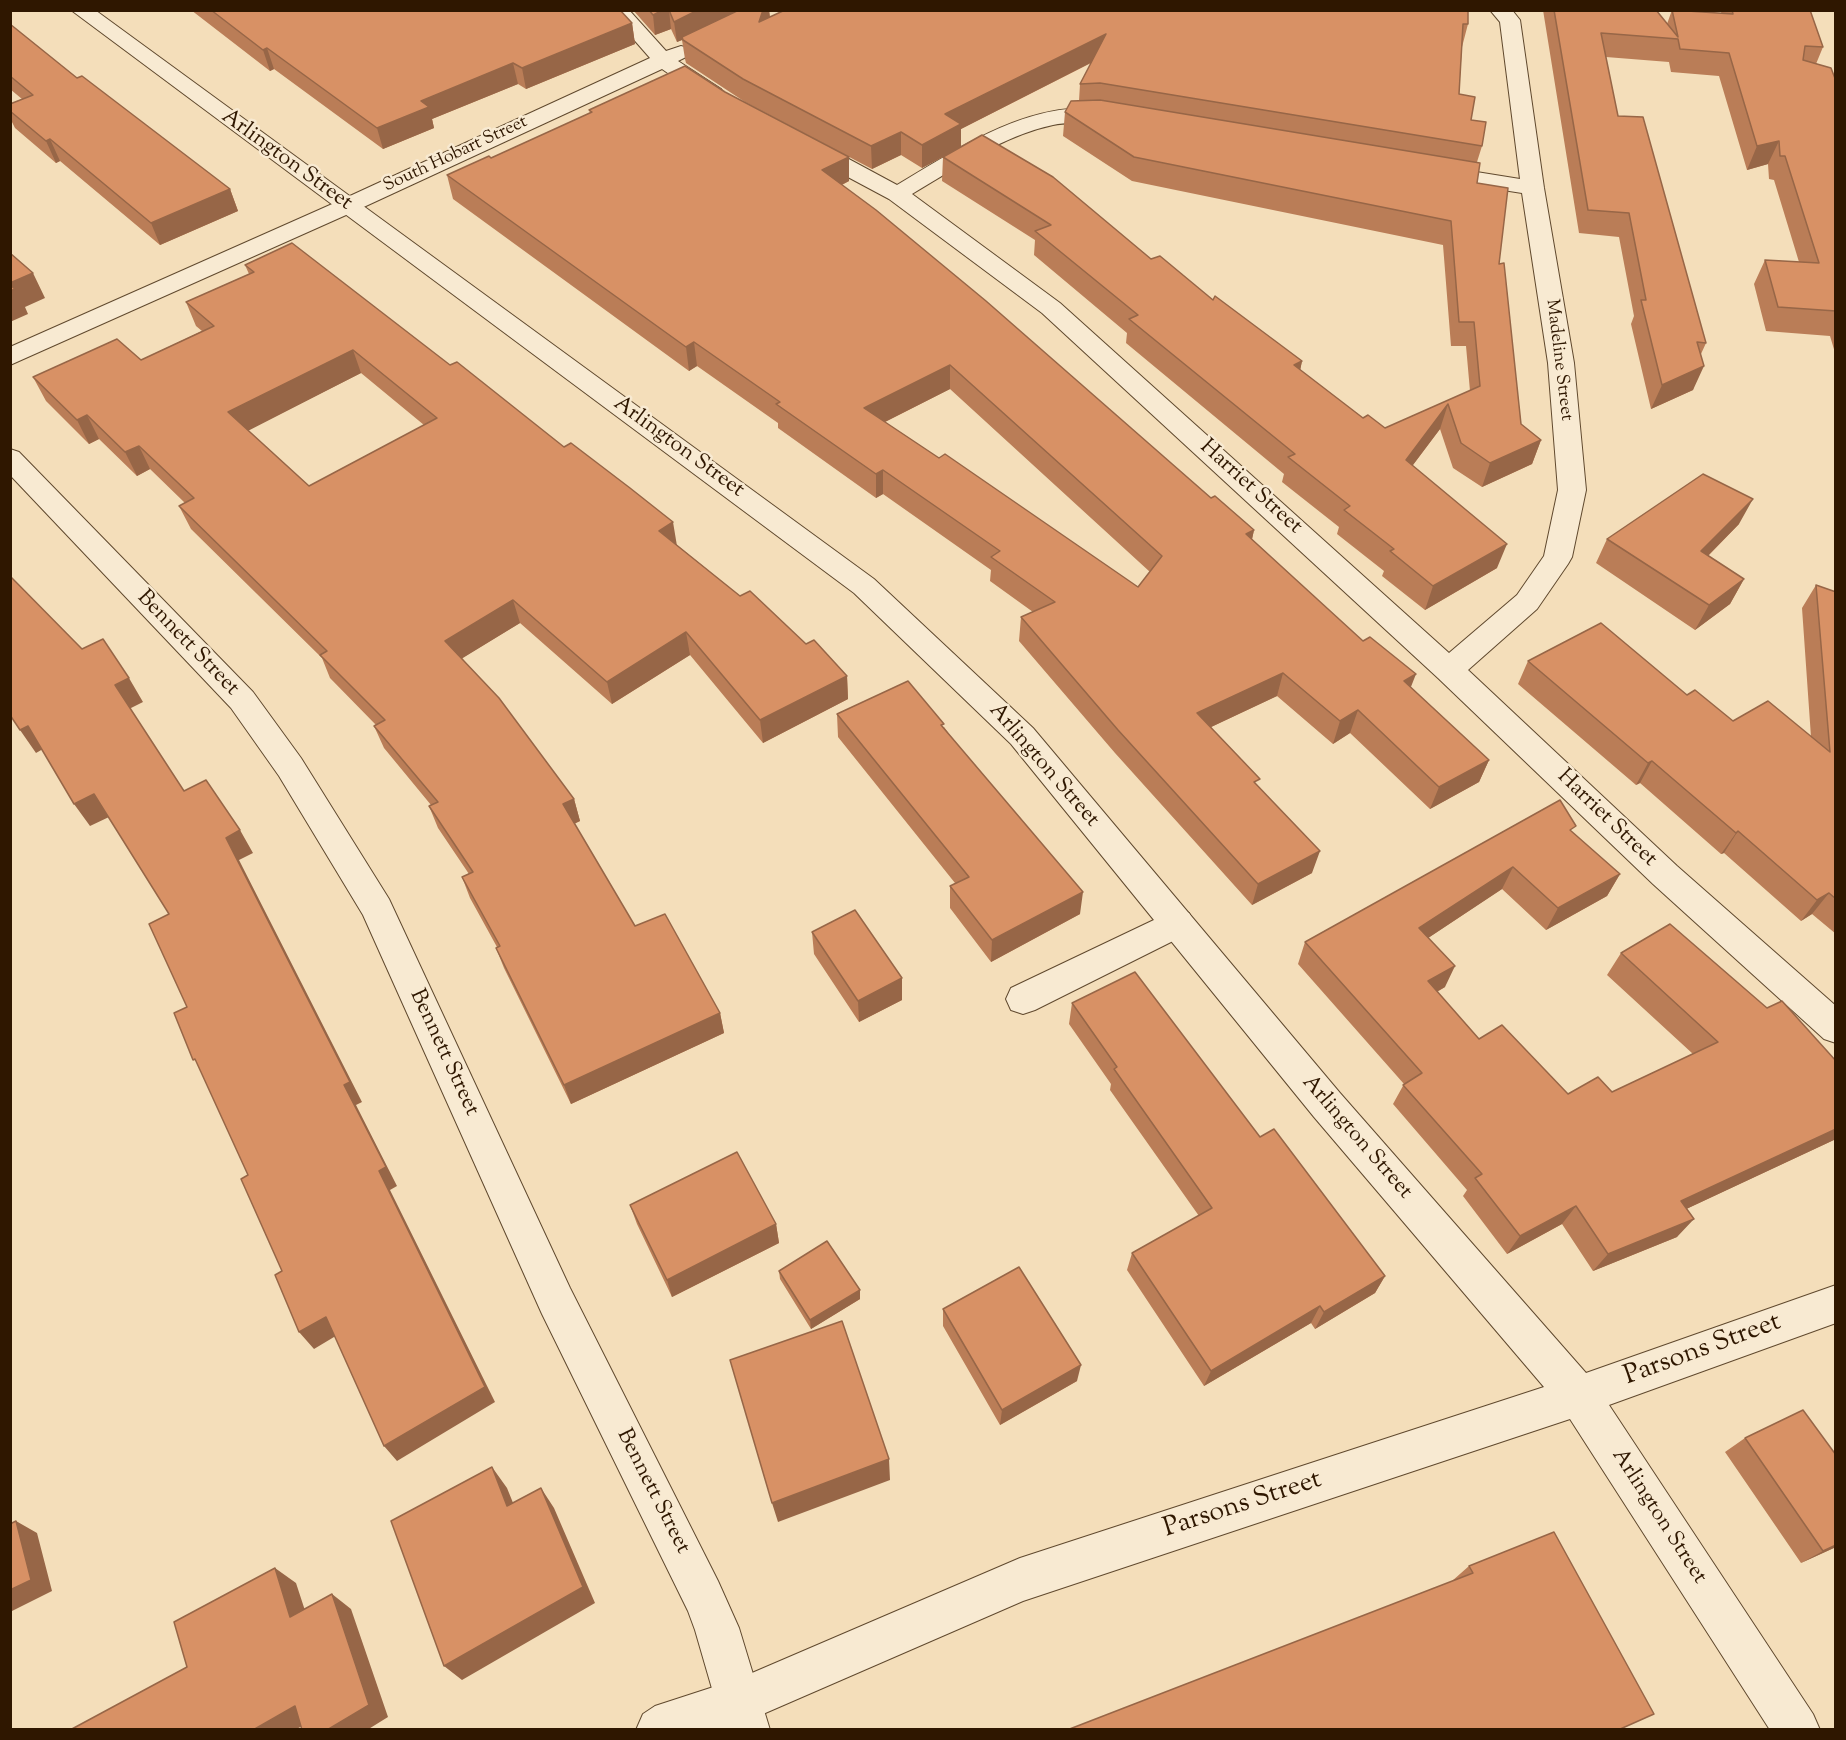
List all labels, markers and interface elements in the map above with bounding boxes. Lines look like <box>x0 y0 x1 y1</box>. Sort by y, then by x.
street label: Arlington Street <box>215 105 357 217</box>
street label: South Hobart Street <box>381 112 531 198</box>
street label: Madeline Street <box>1540 298 1576 422</box>
street label: Arlington Street <box>607 392 749 504</box>
street label: Harriet Street <box>1193 435 1307 541</box>
street label: Bennett Street <box>130 586 244 702</box>
street label: Arlington Street <box>982 699 1104 833</box>
street label: Harriet Street <box>1550 765 1662 873</box>
street label: Bennett Street <box>402 986 484 1120</box>
street label: Arlington Street <box>1295 1071 1417 1205</box>
street label: Parsons Street <box>1620 1308 1786 1394</box>
street label: Bennett Street <box>609 1425 695 1559</box>
street label: Arlington Street <box>1605 1445 1711 1589</box>
street label: Parsons Street <box>1160 1465 1326 1547</box>

